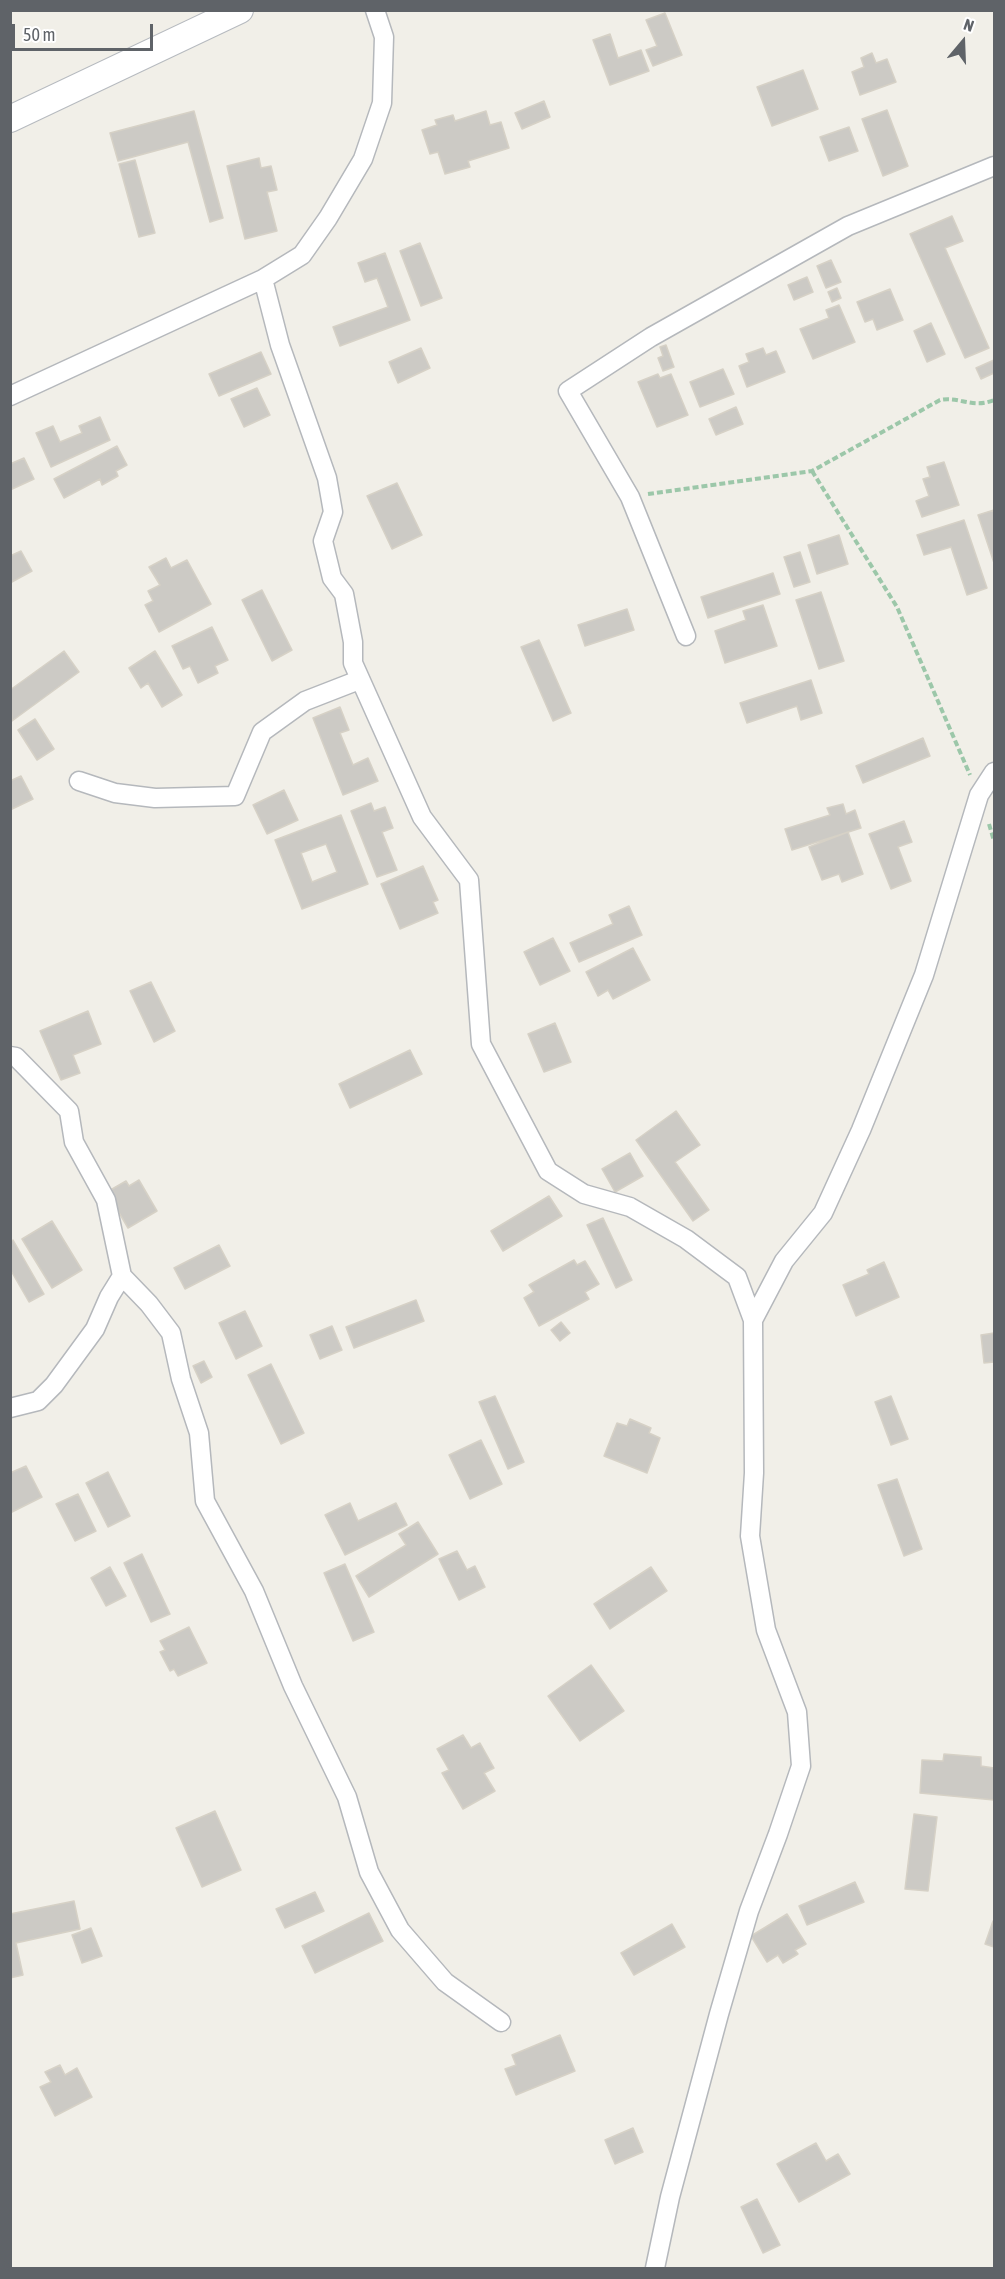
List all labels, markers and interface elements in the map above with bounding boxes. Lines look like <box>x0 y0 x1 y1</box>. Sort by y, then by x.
scale bar <box>15 12 156 50</box>
north arrow <box>933 12 993 72</box>
text: N <box>961 15 976 35</box>
text: 50 m <box>23 24 55 45</box>

